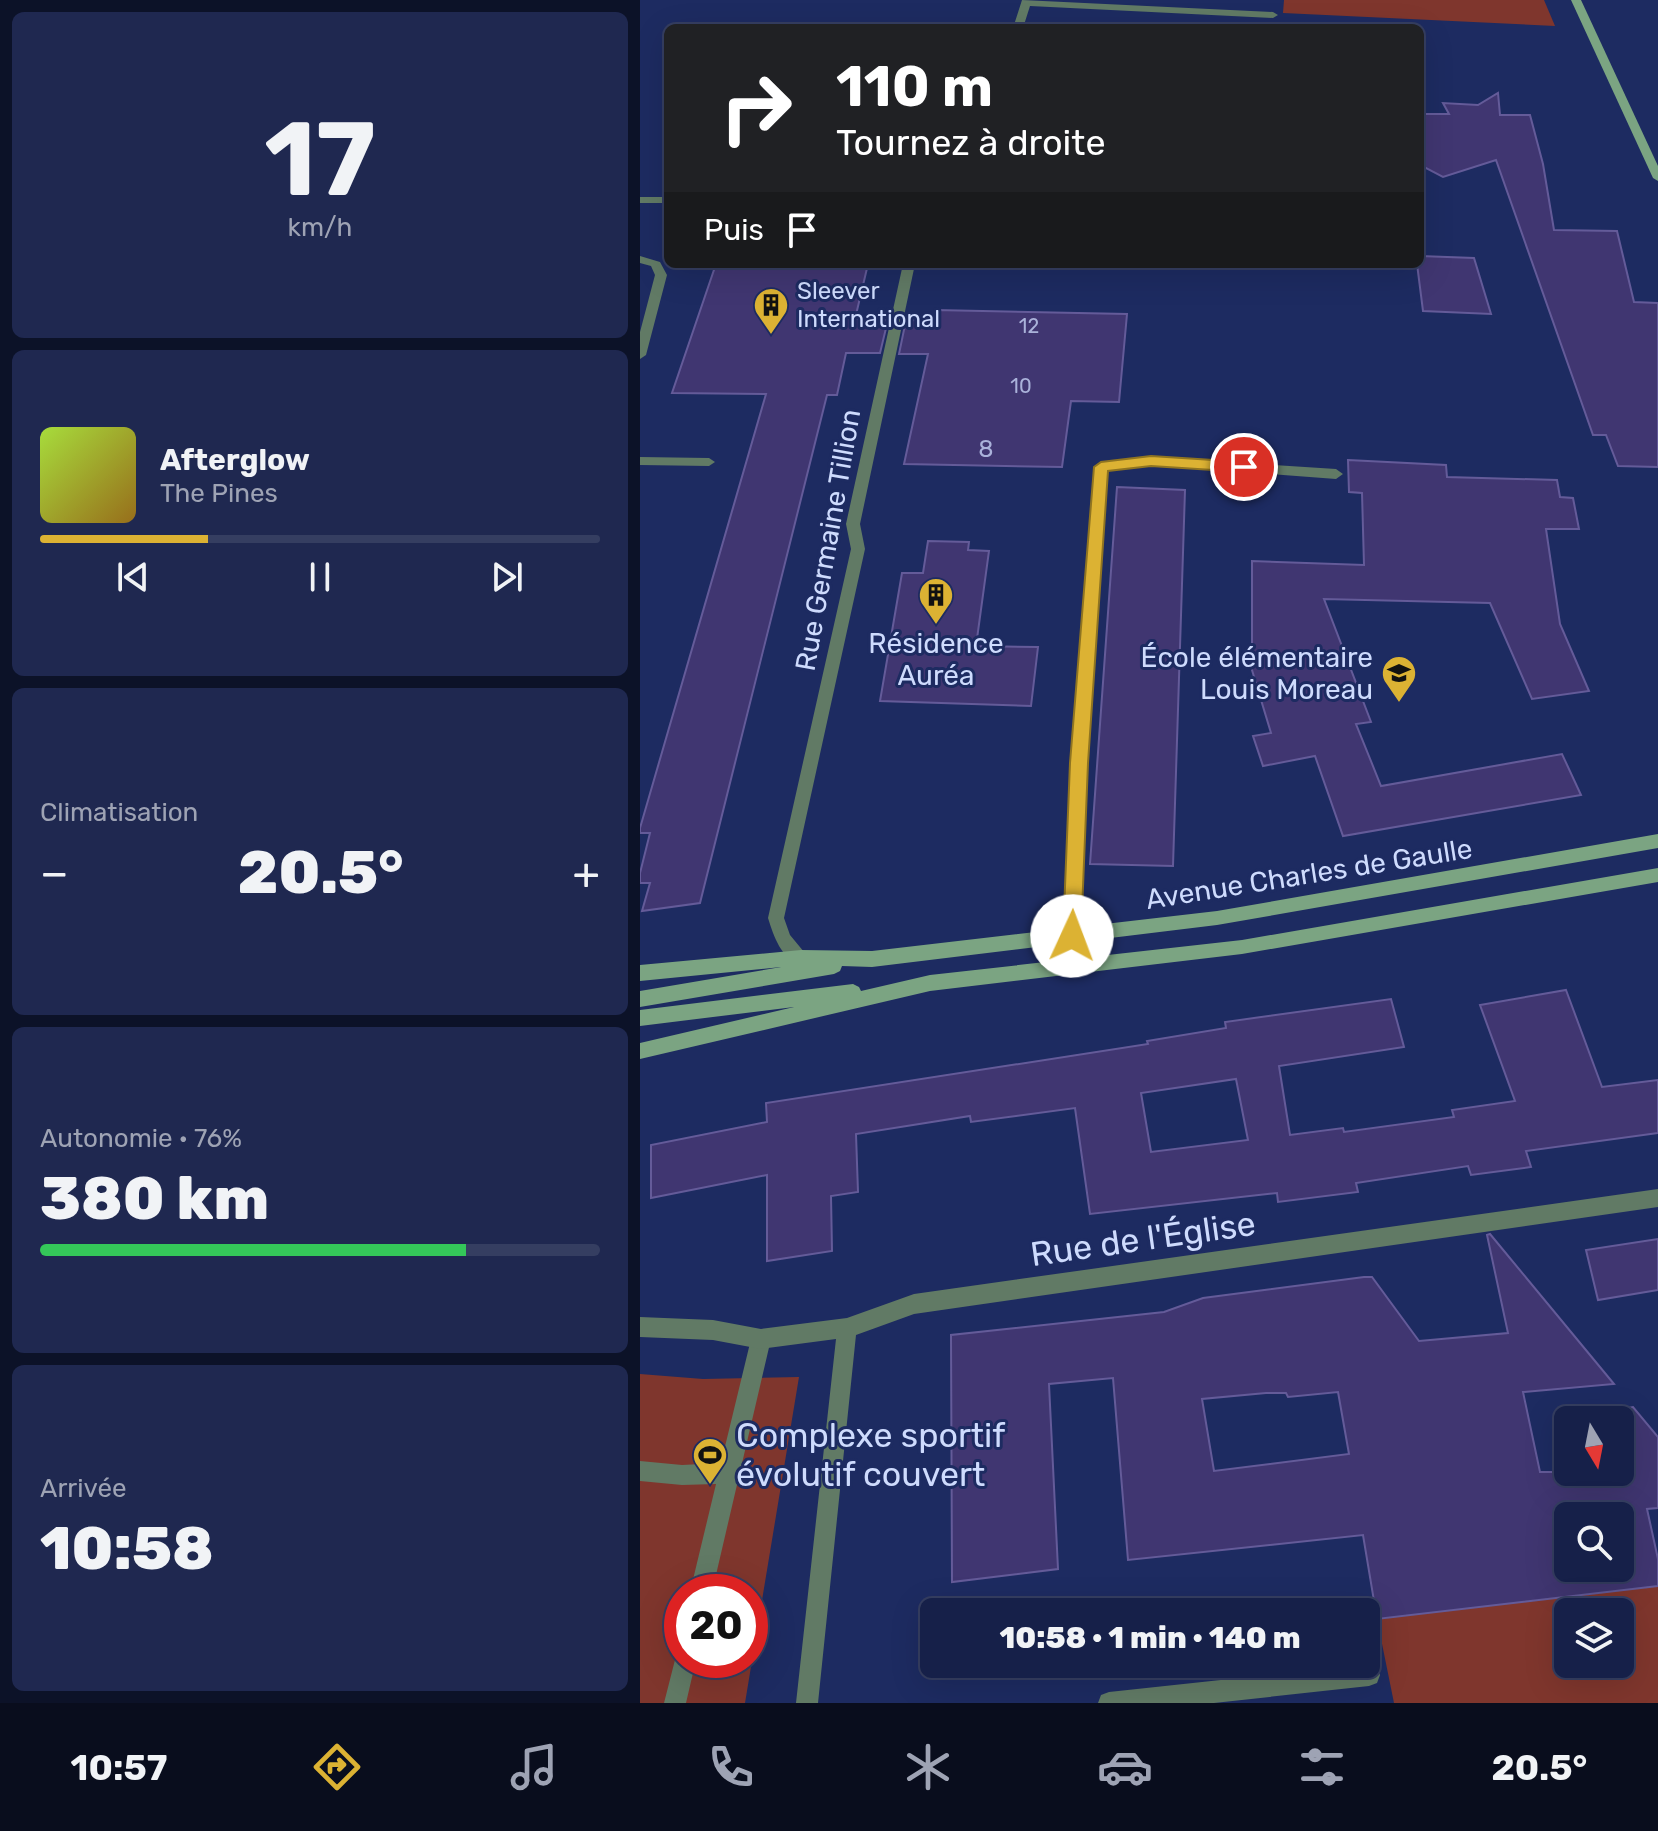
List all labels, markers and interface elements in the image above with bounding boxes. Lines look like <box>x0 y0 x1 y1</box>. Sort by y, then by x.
text: 110 m <box>836 54 993 120</box>
icon: right <box>704 56 808 160</box>
text: 17 <box>264 98 376 221</box>
text: Tournez à droite <box>836 121 1106 164</box>
icon: arrive <box>780 208 824 252</box>
text: km/h <box>288 212 352 243</box>
text: Puis <box>704 212 764 248</box>
place label: Sleever International <box>797 277 940 333</box>
building icon: Sleever International <box>752 286 790 336</box>
house number: 12 <box>1019 314 1039 338</box>
house number: 10 <box>1010 374 1032 398</box>
street label: Rue Germaine Tillion <box>789 406 867 674</box>
pin <box>1210 433 1278 501</box>
house number: 8 <box>978 435 994 463</box>
text: Afterglow <box>160 442 310 478</box>
icon: arrive <box>1222 445 1266 489</box>
text: The Pines <box>160 478 278 509</box>
icon: previous <box>111 555 155 599</box>
icon: pause <box>298 555 342 599</box>
icon: next <box>485 555 529 599</box>
building icon: Résidence Auréa <box>917 576 955 626</box>
place label: Résidence Auréa <box>868 627 1004 692</box>
place label: École élémentaire Louis Moreau <box>1141 641 1373 706</box>
school or university icon: École élémentaire Louis Moreau <box>1380 654 1418 704</box>
text: Climatisation <box>40 797 198 828</box>
street label: Avenue Charles de Gaulle <box>1143 832 1475 916</box>
text: 20.5° <box>238 837 403 908</box>
text: − <box>40 847 69 899</box>
text: + <box>573 847 600 899</box>
position arrow <box>1030 894 1114 978</box>
text: Autonomie · 76% <box>40 1123 242 1154</box>
text: 380 km <box>40 1163 269 1234</box>
street label: Rue de l'Église <box>1028 1203 1258 1275</box>
north arrow <box>1554 1406 1634 1486</box>
map controls <box>1554 1406 1634 1678</box>
place label: Complexe sportif évolutif couvert <box>736 1415 1005 1495</box>
sports icon: Complexe sportif évolutif couvert <box>691 1436 729 1486</box>
text: Arrivée <box>40 1473 127 1504</box>
button: search <box>1554 1502 1634 1582</box>
text: 10:58 <box>40 1513 214 1584</box>
speed limit sign: 20 <box>664 1574 768 1678</box>
button: layers <box>1554 1598 1634 1678</box>
text: 10:58 · 1 min · 140 m <box>1000 1620 1301 1656</box>
icon: directions <box>309 1739 365 1795</box>
icon: music <box>506 1739 562 1795</box>
icon: phone <box>703 1739 759 1795</box>
icon: climate <box>900 1739 956 1795</box>
icon: car <box>1097 1739 1153 1795</box>
icon: filters <box>1294 1739 1350 1795</box>
text: 10:57 <box>71 1746 167 1789</box>
text: 20.5° <box>1491 1746 1587 1789</box>

